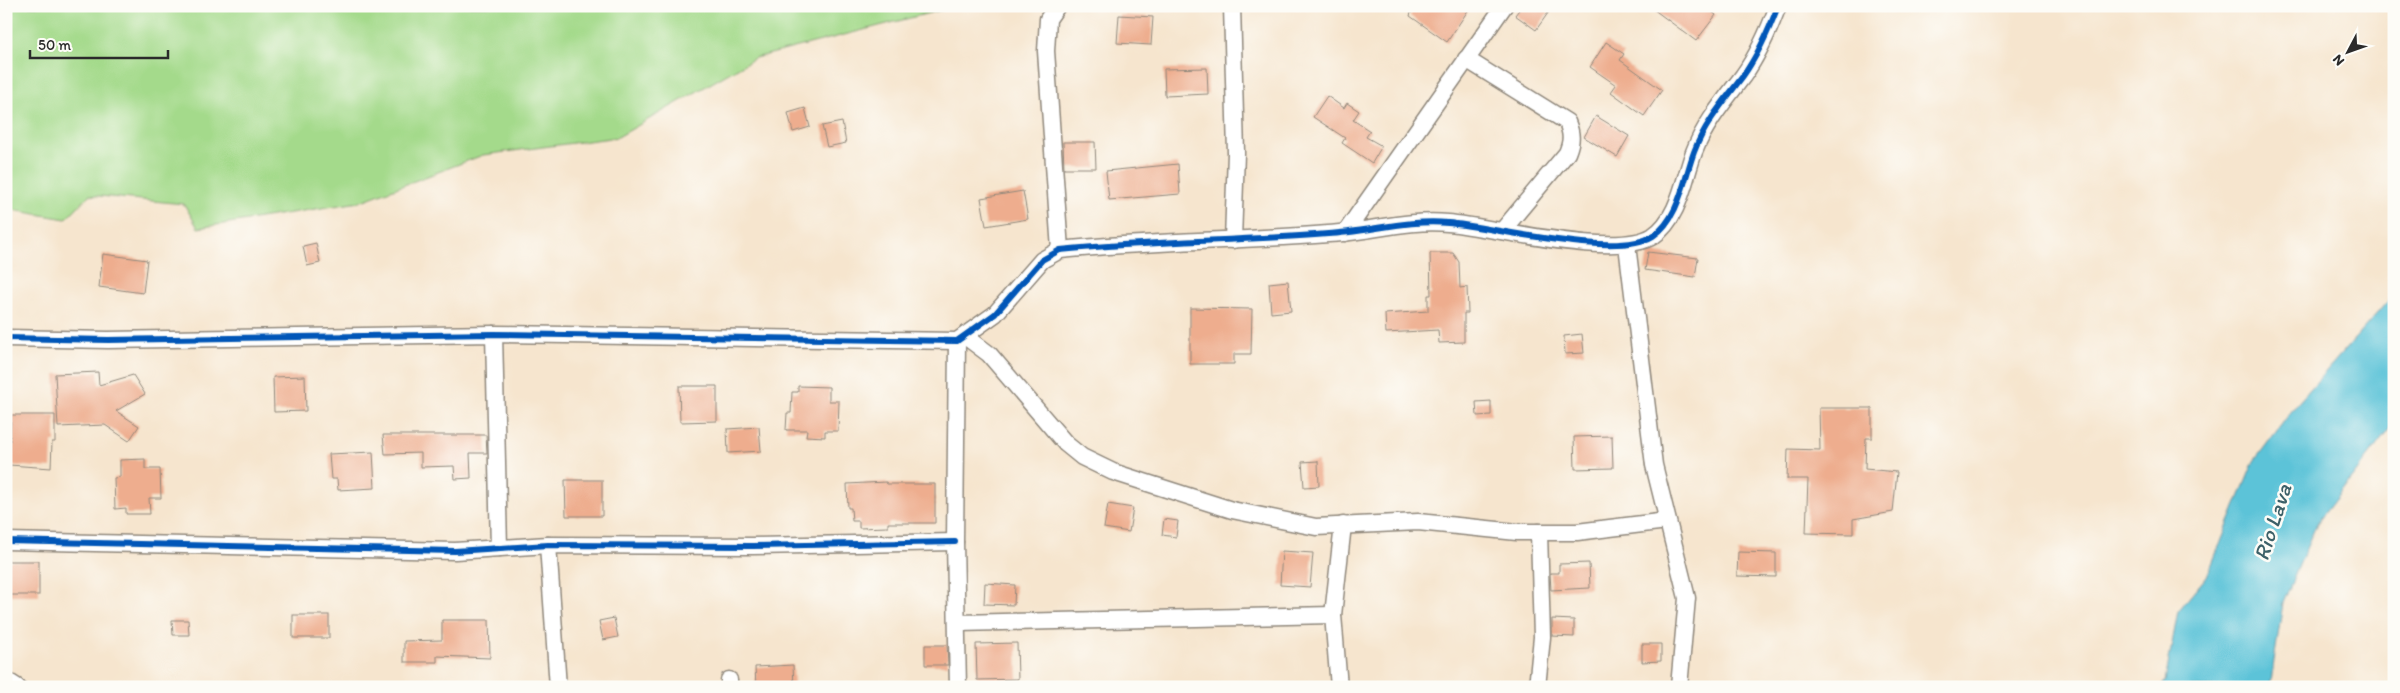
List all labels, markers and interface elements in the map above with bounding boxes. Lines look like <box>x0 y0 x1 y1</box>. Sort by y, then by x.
scale bar <box>30 28 168 60</box>
north arrow <box>2322 28 2372 78</box>
text: 50 m <box>38 36 71 54</box>
text: N <box>2329 51 2348 69</box>
water label: Rio Lava <box>2247 480 2298 564</box>

